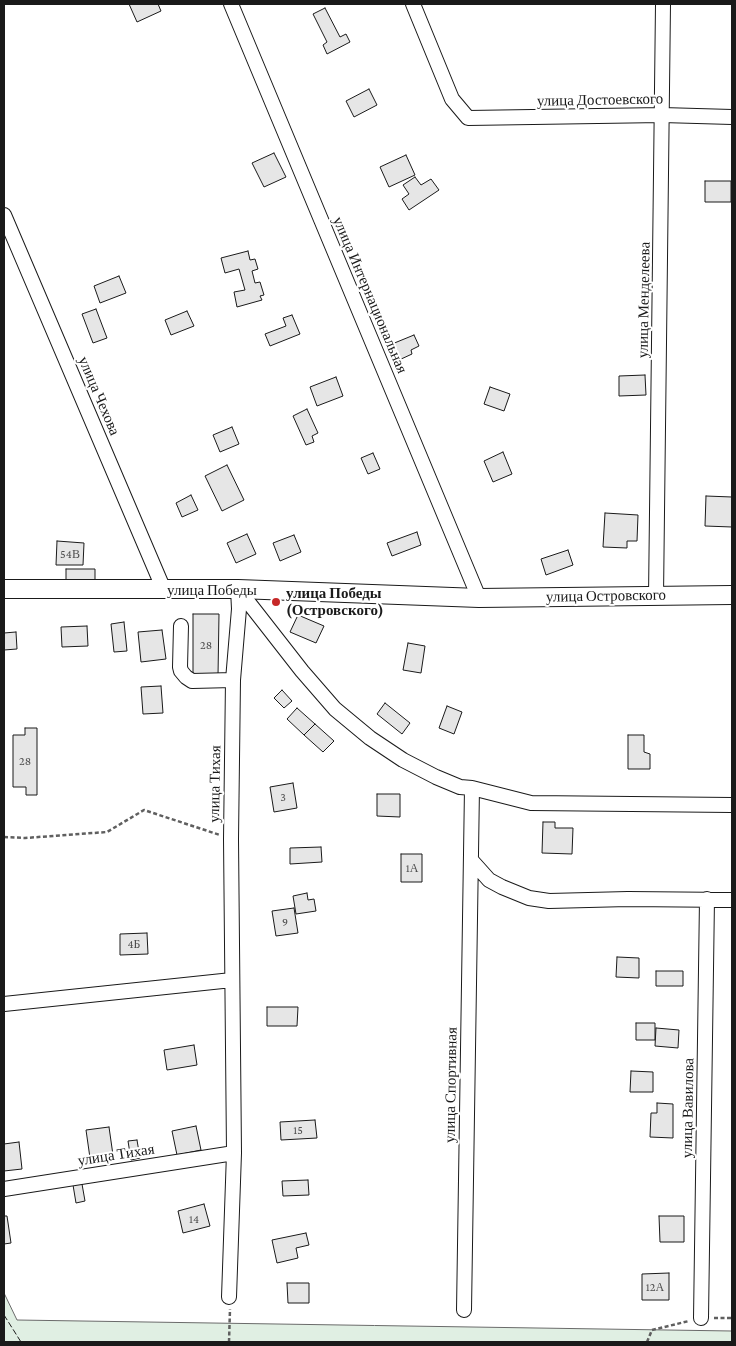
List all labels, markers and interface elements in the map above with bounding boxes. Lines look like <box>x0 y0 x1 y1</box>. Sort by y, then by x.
street label: улица Достоевского <box>537 90 663 110</box>
street label: улица Интернациональная <box>329 214 411 376</box>
street label: улица Менделеева <box>634 242 654 358</box>
street label: улица Чехова <box>74 354 124 438</box>
house number: 54В <box>60 547 80 561</box>
street label: улица Победы <box>167 581 257 599</box>
place label: улица Победы (Островского) <box>286 584 384 619</box>
street label: улица Островского <box>546 586 666 606</box>
marker: улица Победы (Островского) <box>270 596 282 608</box>
house number: 28 <box>200 638 212 652</box>
street label: улица Тихая <box>205 745 225 823</box>
house number: 28 <box>19 754 31 768</box>
house number: 3 <box>280 790 286 804</box>
house number: 1А <box>406 861 418 875</box>
house number: 9 <box>282 915 288 929</box>
house number: 4Б <box>127 937 141 951</box>
street label: улица Спортивная <box>441 1027 461 1143</box>
street label: улица Вавилова <box>678 1058 698 1158</box>
house number: 15 <box>293 1123 303 1137</box>
street label: улица Тихая <box>76 1140 156 1170</box>
house number: 14 <box>189 1212 199 1226</box>
house number: 12А <box>646 1280 664 1294</box>

